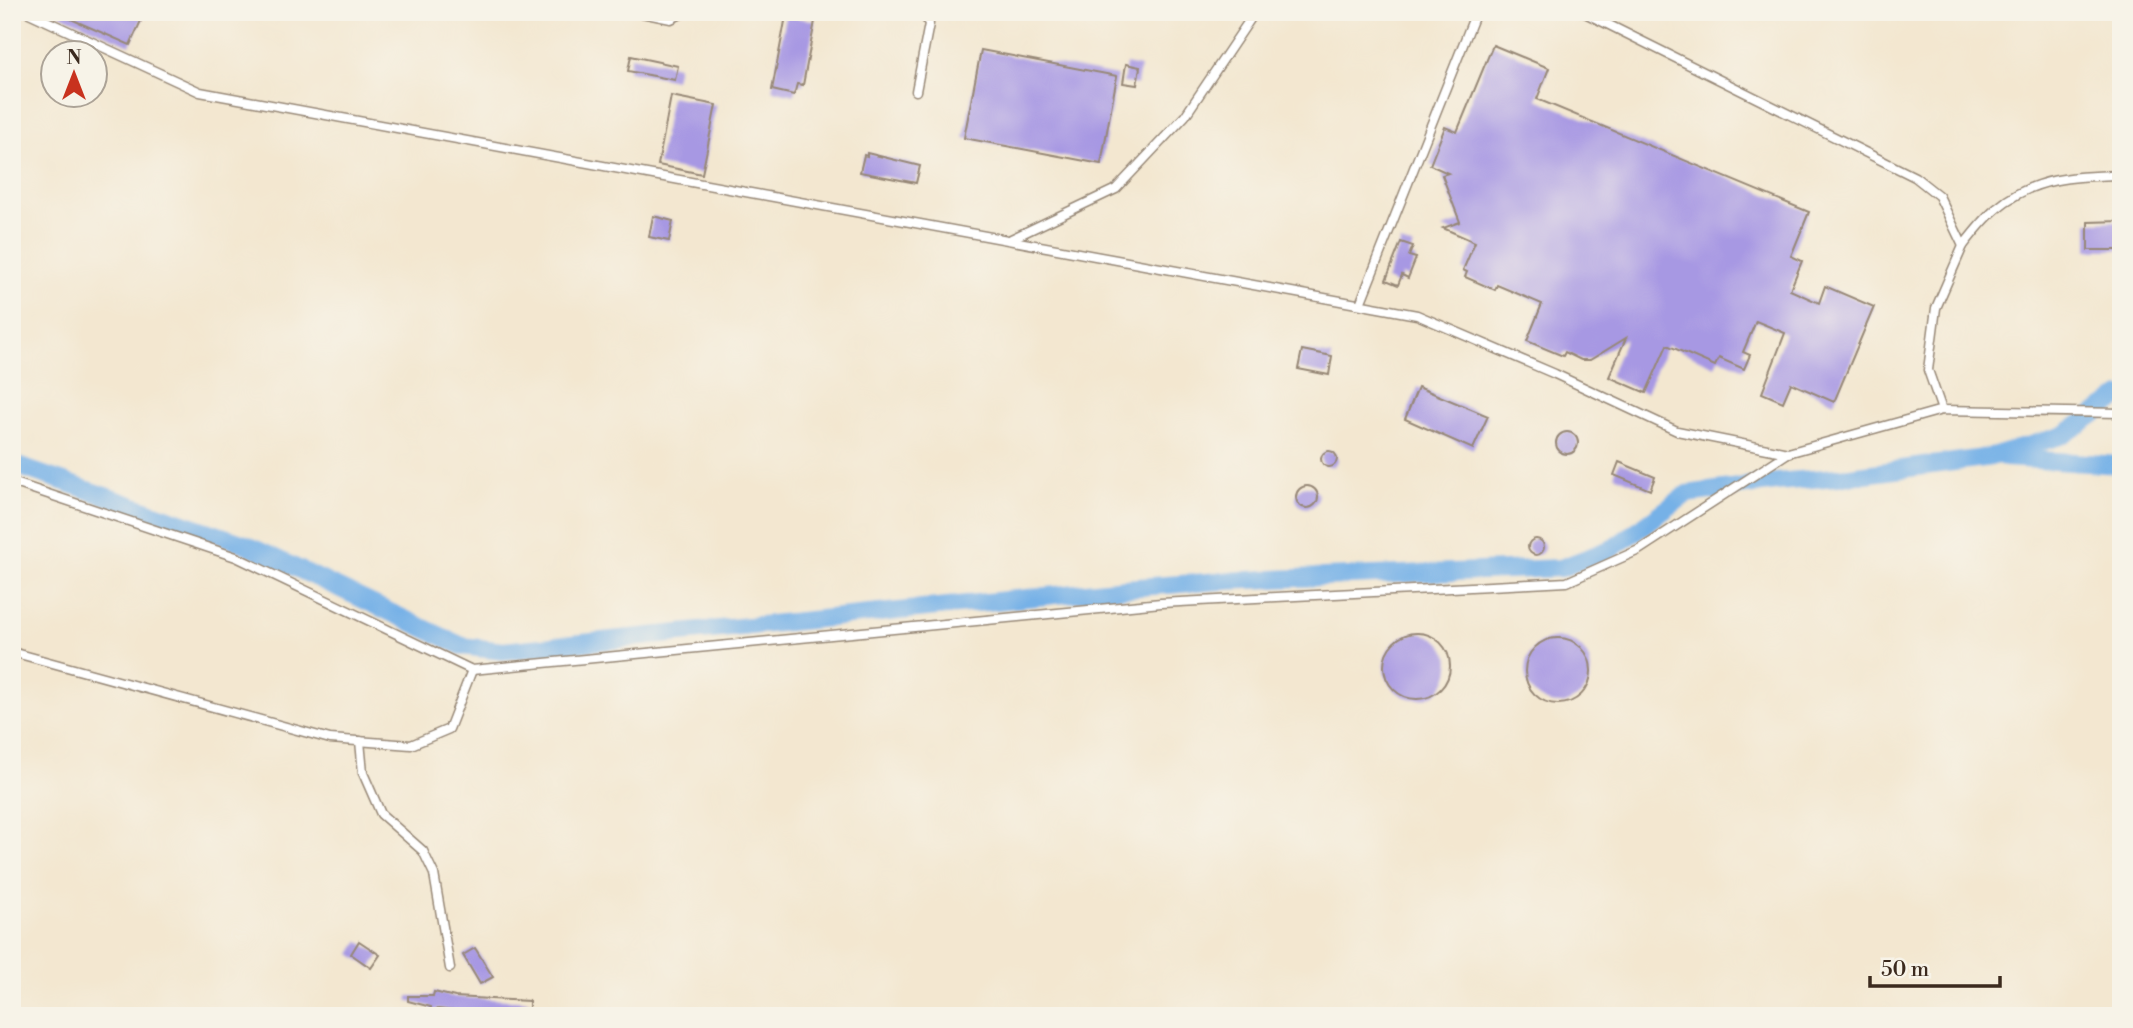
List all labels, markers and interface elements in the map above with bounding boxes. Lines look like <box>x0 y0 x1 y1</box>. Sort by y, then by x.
north arrow <box>38 38 108 108</box>
text: N <box>66 46 82 70</box>
scale bar <box>1870 944 2000 988</box>
text: 50 m <box>1881 957 1929 983</box>

